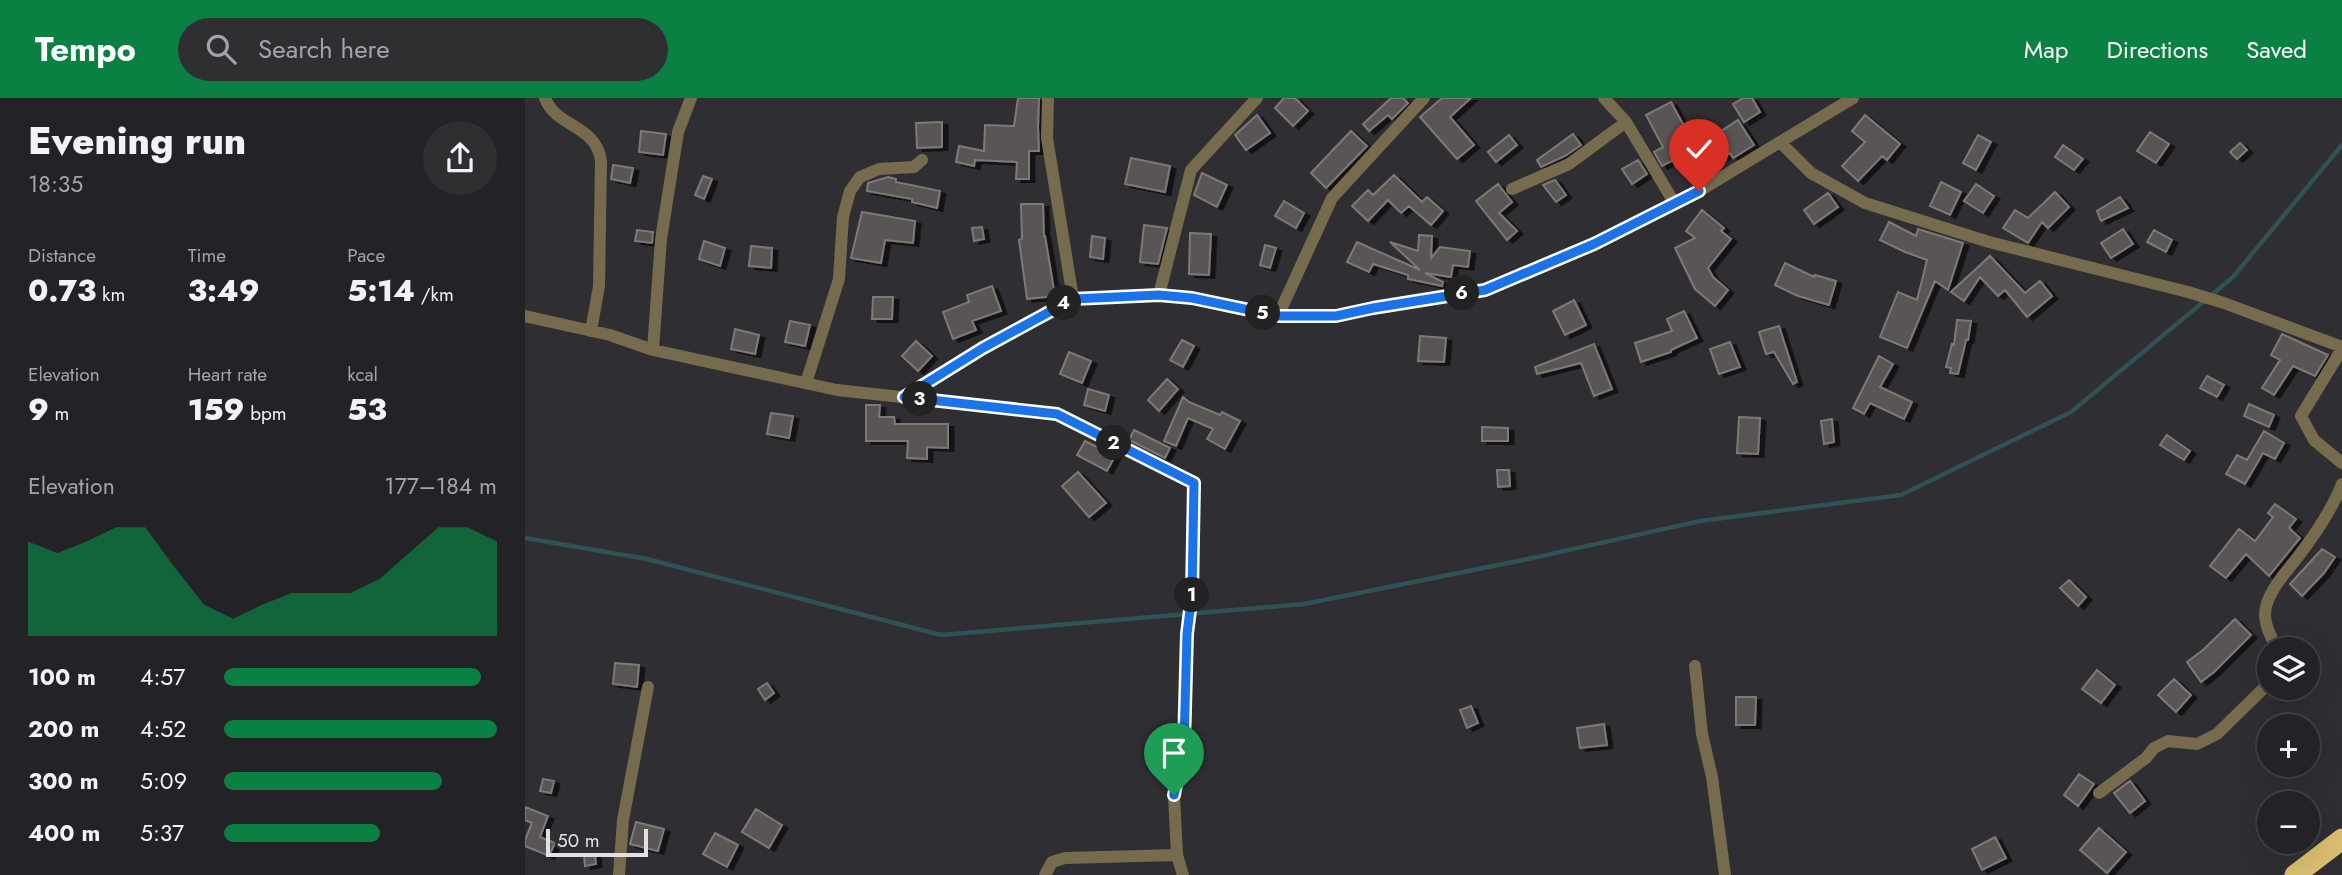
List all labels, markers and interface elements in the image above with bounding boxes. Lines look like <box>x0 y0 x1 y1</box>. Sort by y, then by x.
search box <box>178 18 668 81</box>
text: Tempo <box>35 26 136 73</box>
icon: search <box>202 30 240 68</box>
text: Search here <box>258 30 390 68</box>
text: Map <box>2024 32 2069 67</box>
text: Directions <box>2107 32 2208 67</box>
text: Saved <box>2246 32 2307 67</box>
text: Evening run <box>28 113 246 168</box>
pin <box>1669 119 1729 191</box>
button: share <box>423 121 497 195</box>
icon: check <box>1680 130 1718 168</box>
text: 18:35 <box>28 167 83 201</box>
text: Distance <box>28 242 96 269</box>
text: Time <box>188 242 226 269</box>
text: Pace <box>347 242 385 269</box>
text: 0.73 <box>28 269 96 312</box>
text: 3:49 <box>188 269 260 312</box>
text: 5:14 <box>347 269 415 312</box>
pin: 6 <box>1445 276 1479 310</box>
text: 6 <box>1455 279 1468 306</box>
text: km <box>96 281 125 308</box>
text: /km <box>415 281 454 308</box>
pin: 4 <box>1047 286 1081 320</box>
text: 4 <box>1057 289 1070 316</box>
pin: 5 <box>1245 296 1281 330</box>
text: 5 <box>1256 299 1269 326</box>
text: Elevation <box>28 361 100 388</box>
text: Heart rate <box>188 361 267 388</box>
text: kcal <box>347 361 378 388</box>
pin: 3 <box>903 382 937 416</box>
text: 3 <box>914 385 925 412</box>
text: 9 <box>28 388 49 431</box>
text: 159 <box>188 388 244 431</box>
text: 53 <box>347 388 387 431</box>
text: m <box>49 400 69 427</box>
text: bpm <box>244 400 287 427</box>
pin: 2 <box>1097 426 1131 460</box>
text: 2 <box>1107 429 1120 456</box>
text: Elevation <box>28 469 115 503</box>
text: 177–184 m <box>384 469 497 503</box>
pin: 1 <box>1175 578 1209 612</box>
text: 1 <box>1187 581 1196 608</box>
map controls <box>2257 637 2320 854</box>
button: layers <box>2257 637 2320 700</box>
text: 100 m <box>28 660 96 694</box>
text: 4:57 <box>140 660 185 694</box>
text: 200 m <box>28 712 99 746</box>
text: 4:52 <box>140 712 186 746</box>
button: + <box>2257 714 2320 777</box>
pin <box>1144 723 1204 795</box>
icon: arrive <box>1155 734 1193 772</box>
text: 300 m <box>28 764 99 798</box>
text: 5:09 <box>140 764 187 798</box>
button: − <box>2257 791 2320 854</box>
text: 400 m <box>28 816 100 850</box>
text: 5:37 <box>140 816 184 850</box>
scale bar <box>546 826 647 858</box>
text: 50 m <box>557 827 600 854</box>

